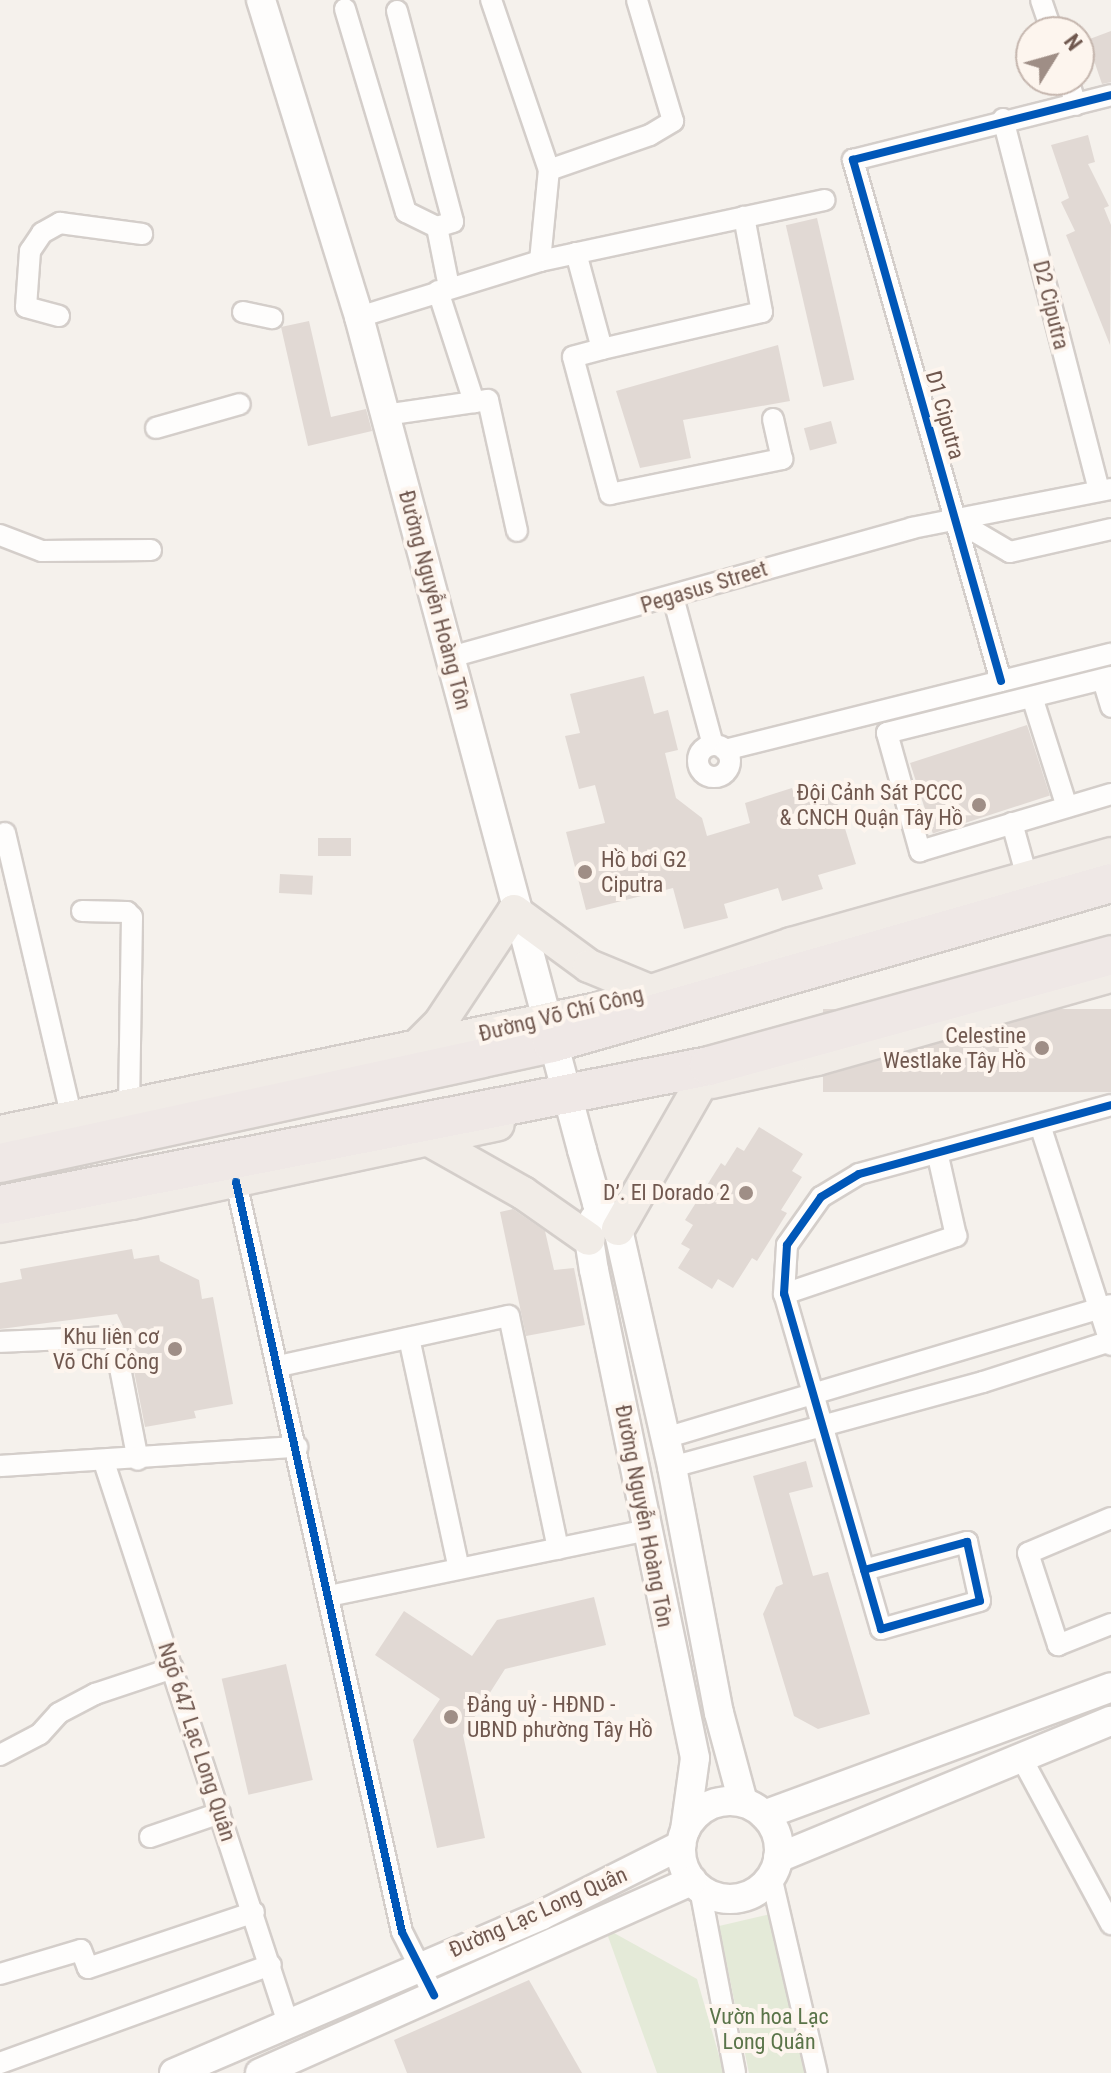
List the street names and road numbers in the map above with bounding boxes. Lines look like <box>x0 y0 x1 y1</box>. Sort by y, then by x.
street label: D2 Ciputra <box>1027 258 1075 352</box>
street label: D1 Ciputra <box>920 368 970 462</box>
street label: Đường Nguyễn Hoàng Tôn <box>393 487 477 713</box>
street label: Pegasus Street <box>637 555 771 619</box>
street label: Đường Võ Chí Công <box>476 981 646 1047</box>
street label: Đường Nguyễn Hoàng Tôn <box>609 1402 679 1630</box>
street label: Ngõ 647 Lạc Long Quân <box>152 1639 242 1845</box>
street label: Đường Lạc Long Quân <box>445 1861 631 1963</box>

